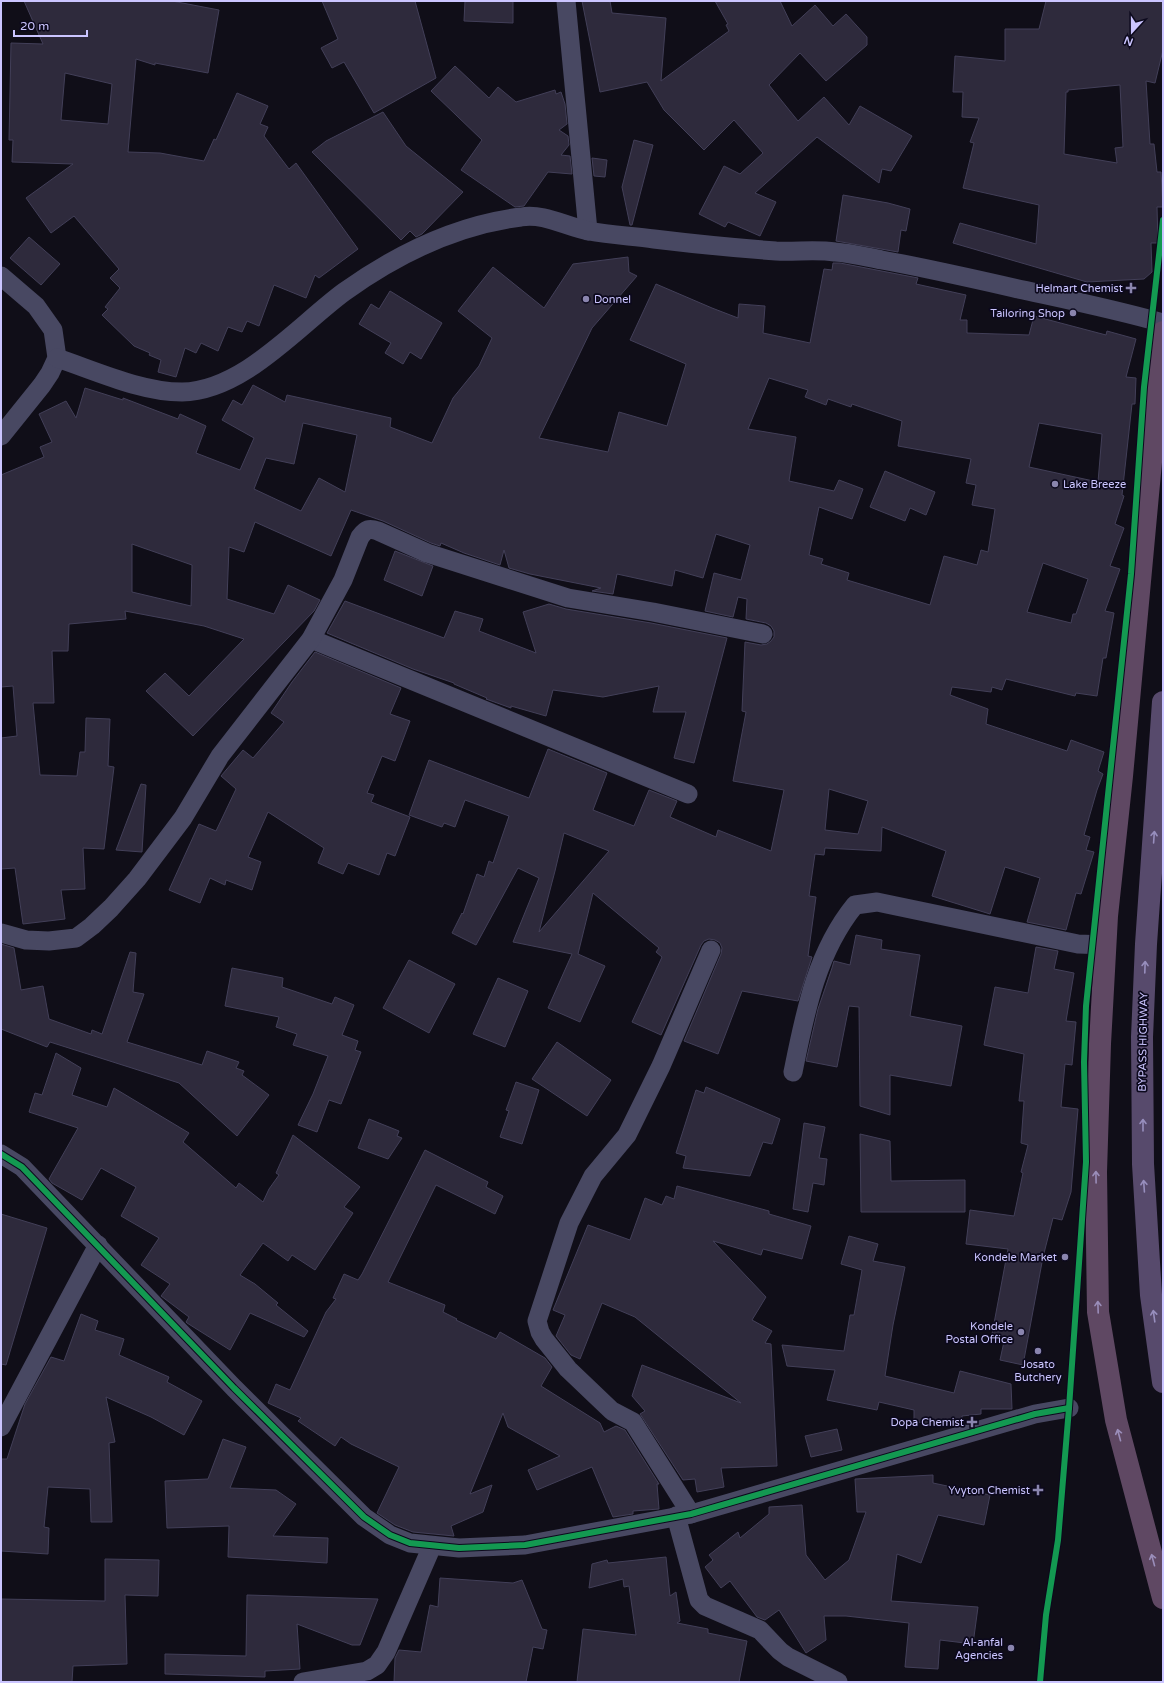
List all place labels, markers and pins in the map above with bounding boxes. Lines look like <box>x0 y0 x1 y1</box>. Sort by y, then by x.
place label: Helmart Chemist <box>1035 282 1123 295</box>
marker: Helmart Chemist <box>1126 283 1136 293</box>
place label: Donnel <box>594 293 631 306</box>
marker: Donnel <box>581 294 591 304</box>
place label: Tailoring Shop <box>990 307 1065 320</box>
marker: Tailoring Shop <box>1068 308 1078 318</box>
place label: Lake Breeze <box>1063 478 1126 491</box>
marker: Lake Breeze <box>1050 479 1060 489</box>
place label: Kondele Market <box>974 1251 1057 1264</box>
marker: Kondele Market <box>1060 1252 1070 1262</box>
place label: Kondele Postal Office <box>946 1320 1013 1346</box>
marker: Kondele Postal Office <box>1016 1327 1026 1337</box>
marker: Josato Butchery <box>1033 1346 1043 1356</box>
place label: Josato Butchery <box>1014 1358 1062 1384</box>
place label: Dopa Chemist <box>890 1416 964 1429</box>
marker: Dopa Chemist <box>967 1417 977 1427</box>
place label: Yvyton Chemist <box>948 1484 1030 1497</box>
marker: Yvyton Chemist <box>1033 1485 1043 1495</box>
place label: Al-anfal Agencies <box>955 1636 1003 1662</box>
marker: Al-anfal Agencies <box>1006 1643 1016 1653</box>

